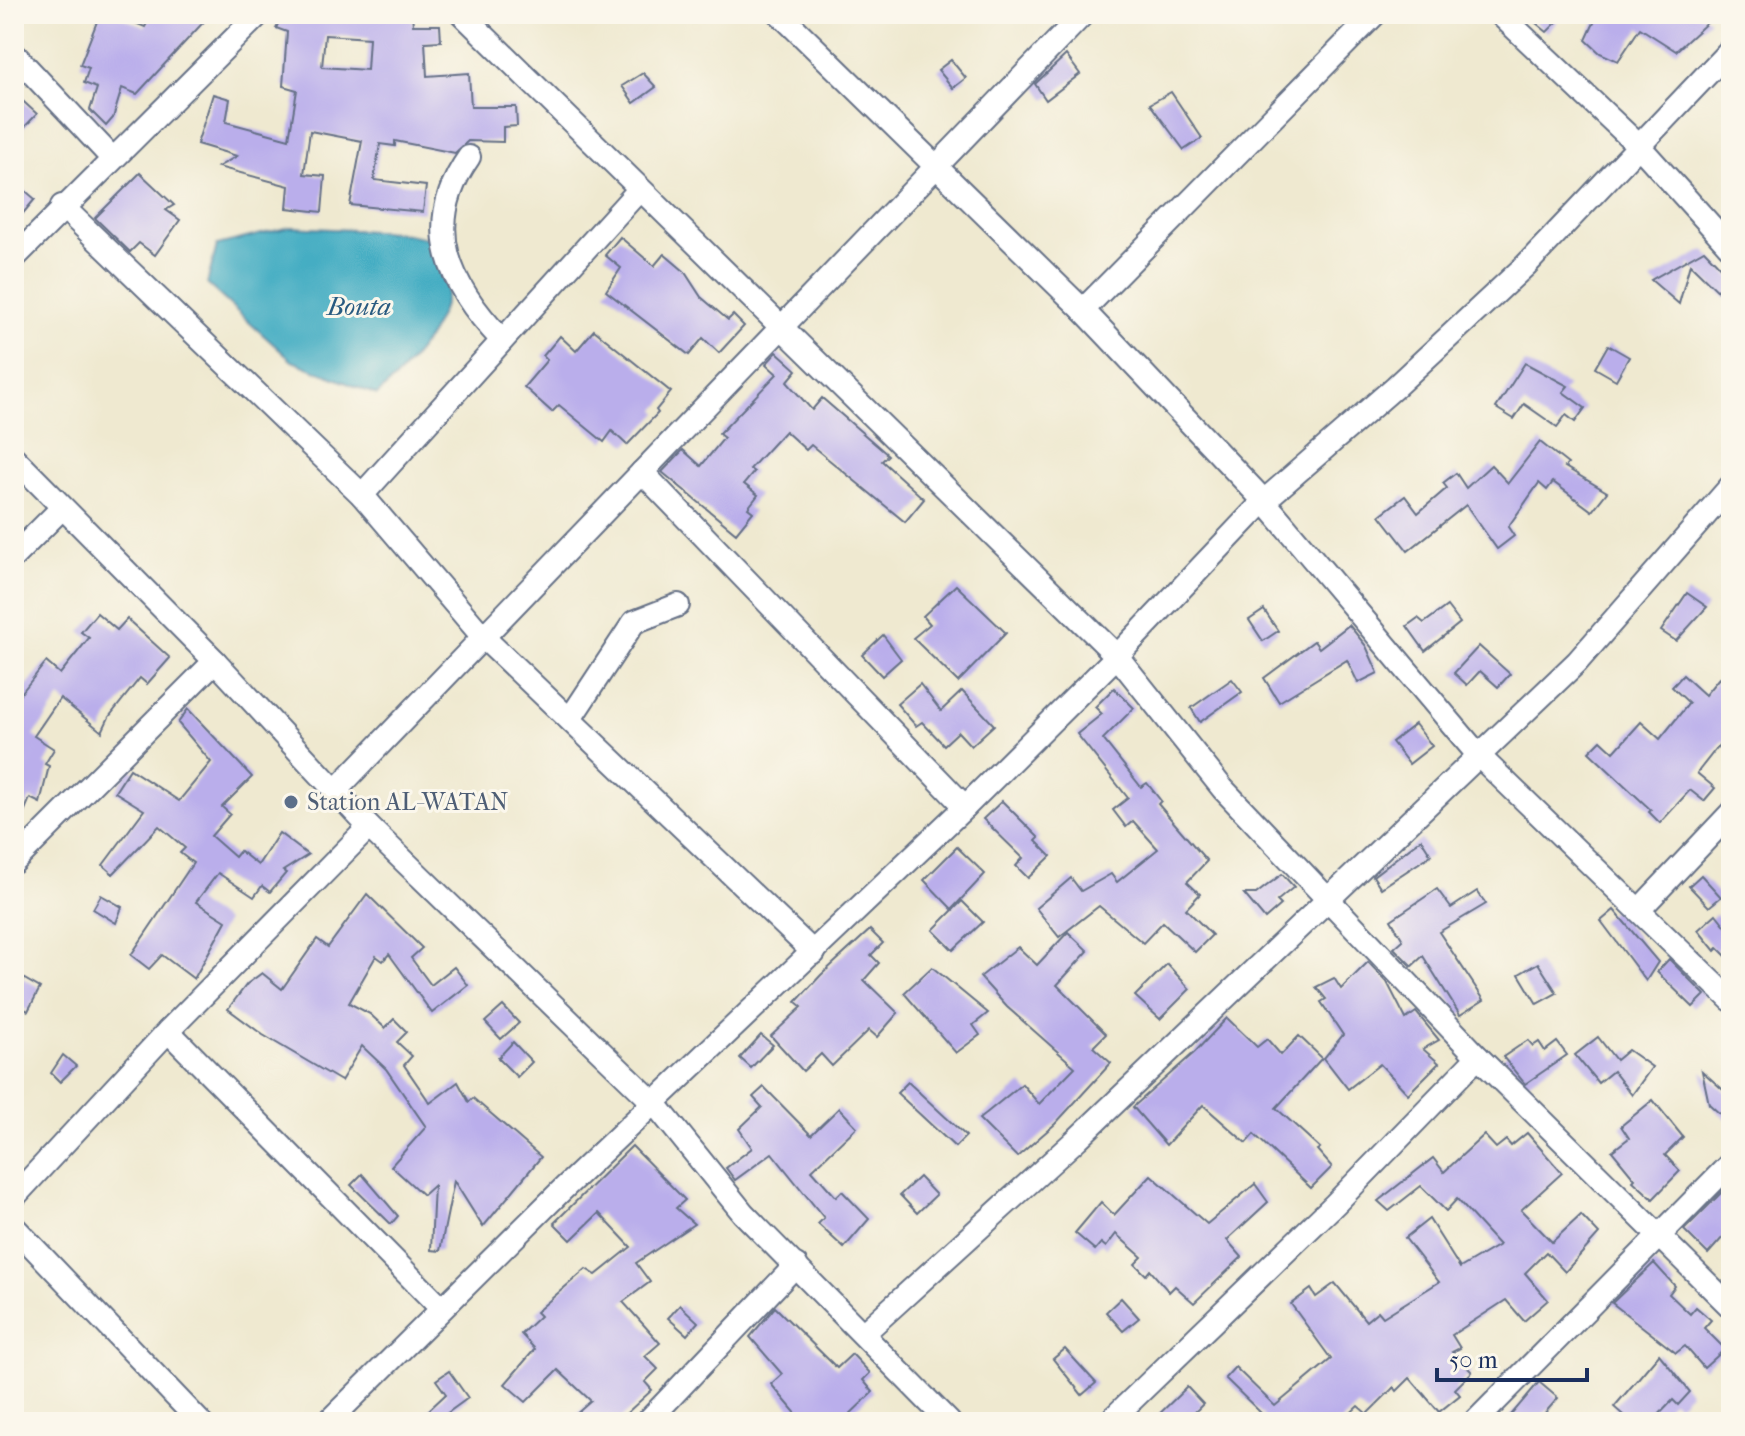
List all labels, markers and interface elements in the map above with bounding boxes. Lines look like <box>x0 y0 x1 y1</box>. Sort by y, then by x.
water label: Bouta <box>325 291 391 322</box>
place label: Station AL-WATAN <box>307 788 508 816</box>
marker: Station AL-WATAN <box>282 793 300 811</box>
scale bar <box>1437 1332 1587 1382</box>
text: 50 m <box>1449 1346 1498 1374</box>

